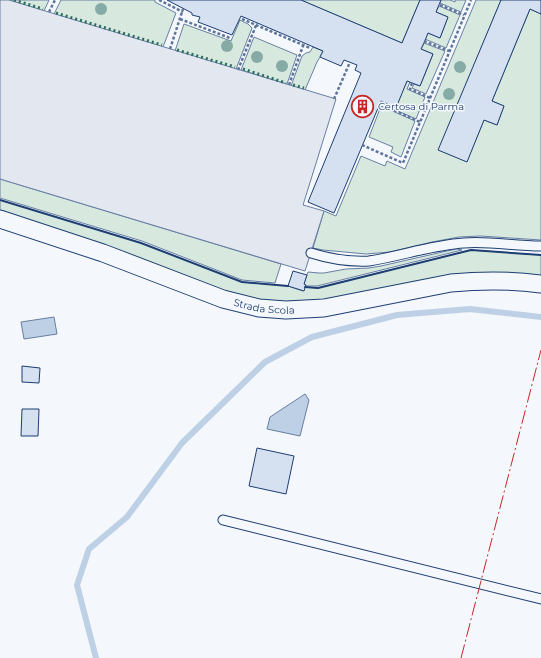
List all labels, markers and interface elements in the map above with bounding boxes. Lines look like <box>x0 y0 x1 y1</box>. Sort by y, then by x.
building icon: Certosa di Parma <box>350 93 376 119</box>
place label: Certosa di Parma <box>378 100 464 113</box>
street label: Strada Scola <box>232 296 295 317</box>

